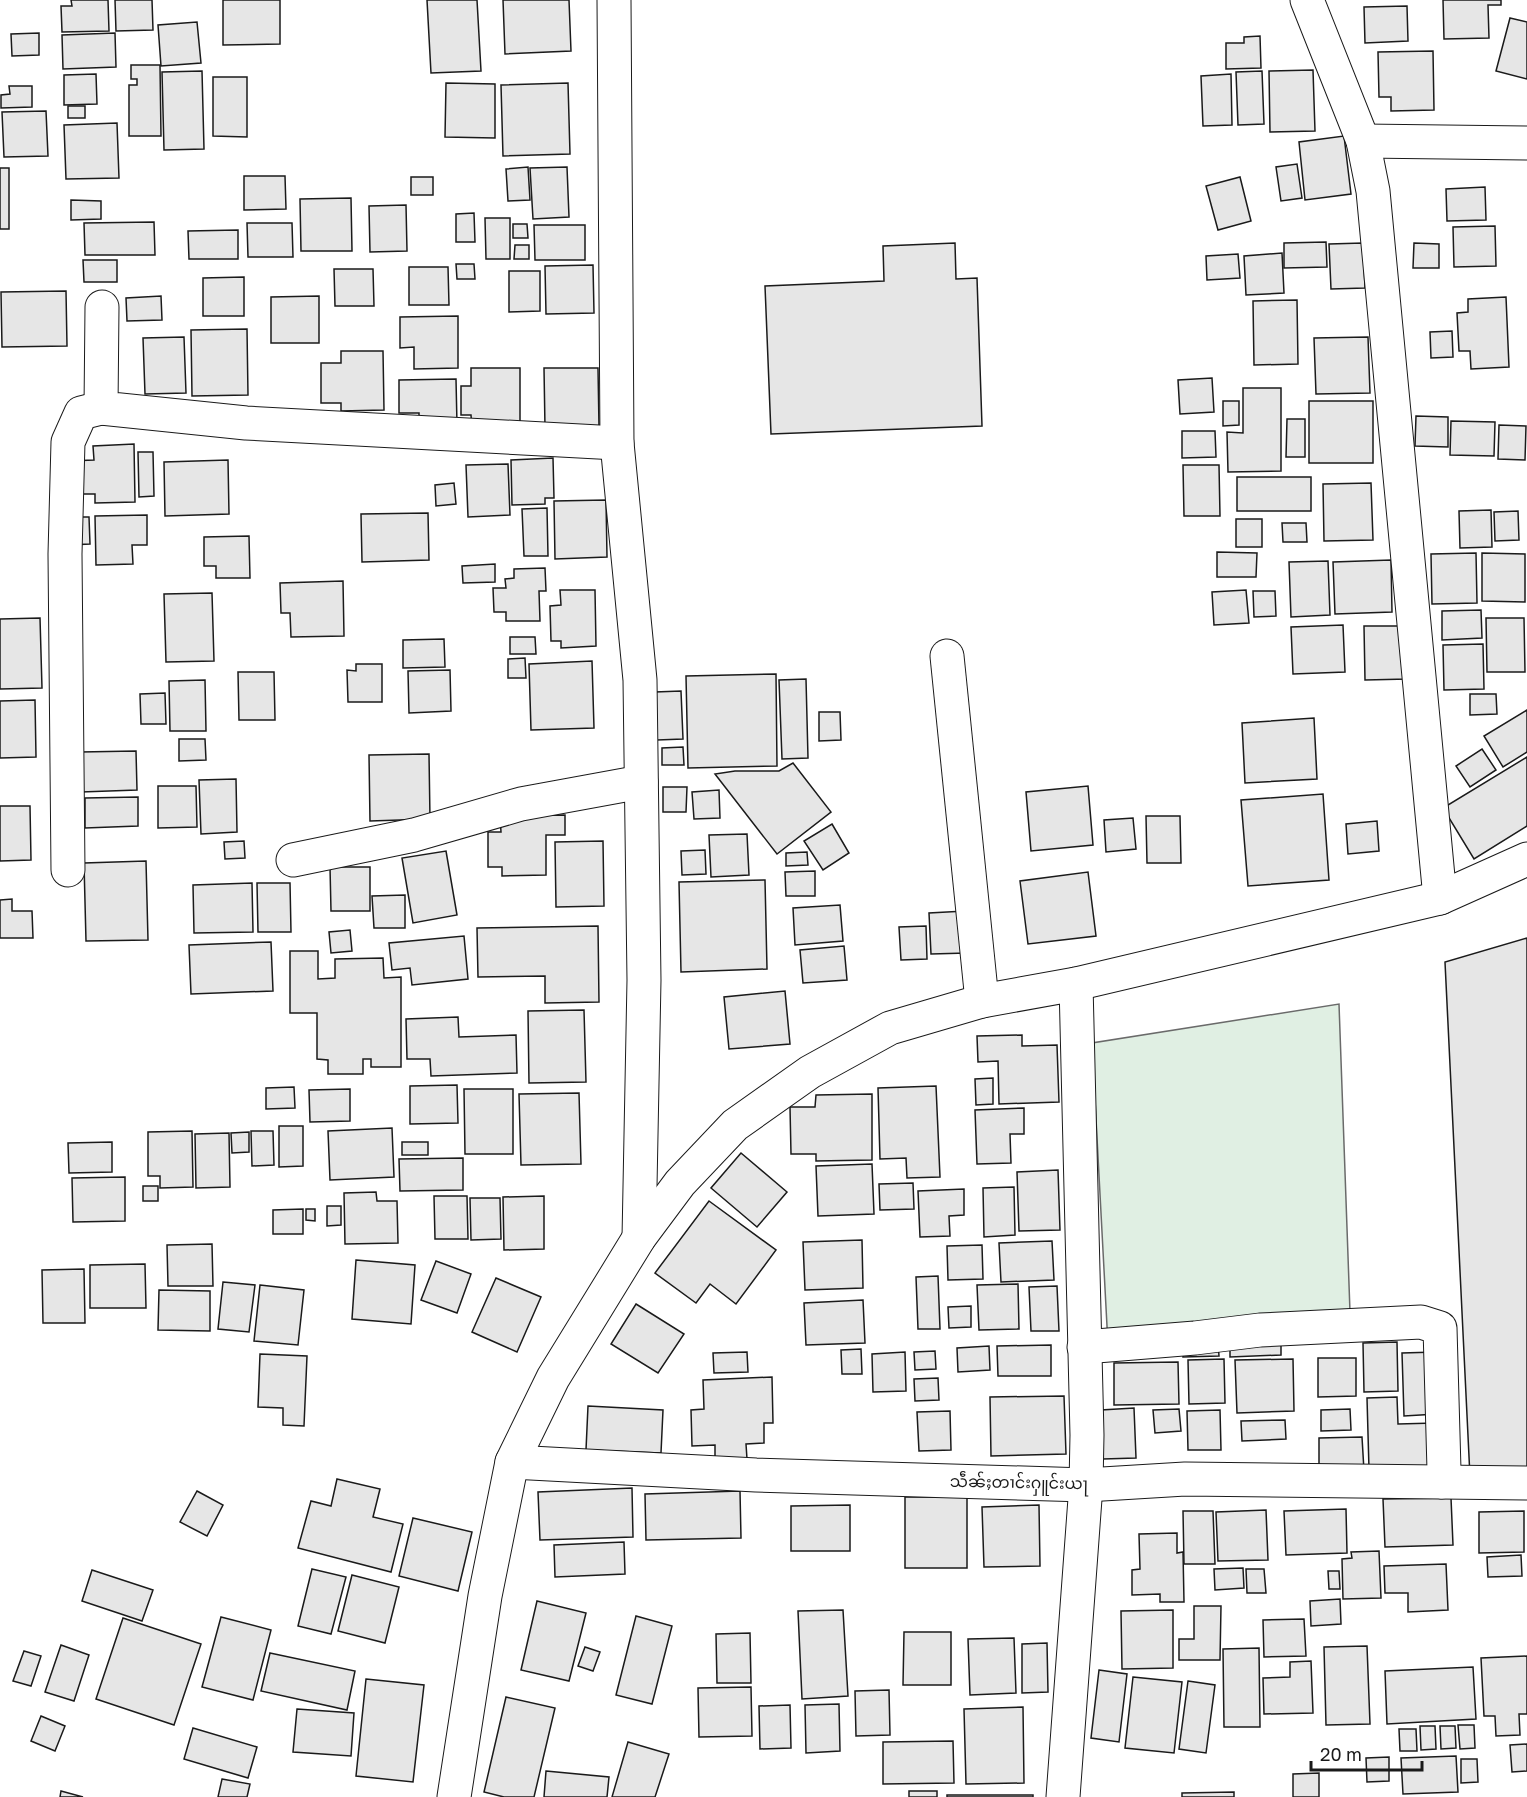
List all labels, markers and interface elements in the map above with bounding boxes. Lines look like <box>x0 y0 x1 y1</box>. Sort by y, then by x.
street label: သဵၼ်ႈတၢင်းႁူင်းယႃ <box>950 1470 1089 1497</box>
scale bar <box>1311 1734 1422 1772</box>
text: 20 m <box>1320 1743 1362 1765</box>

